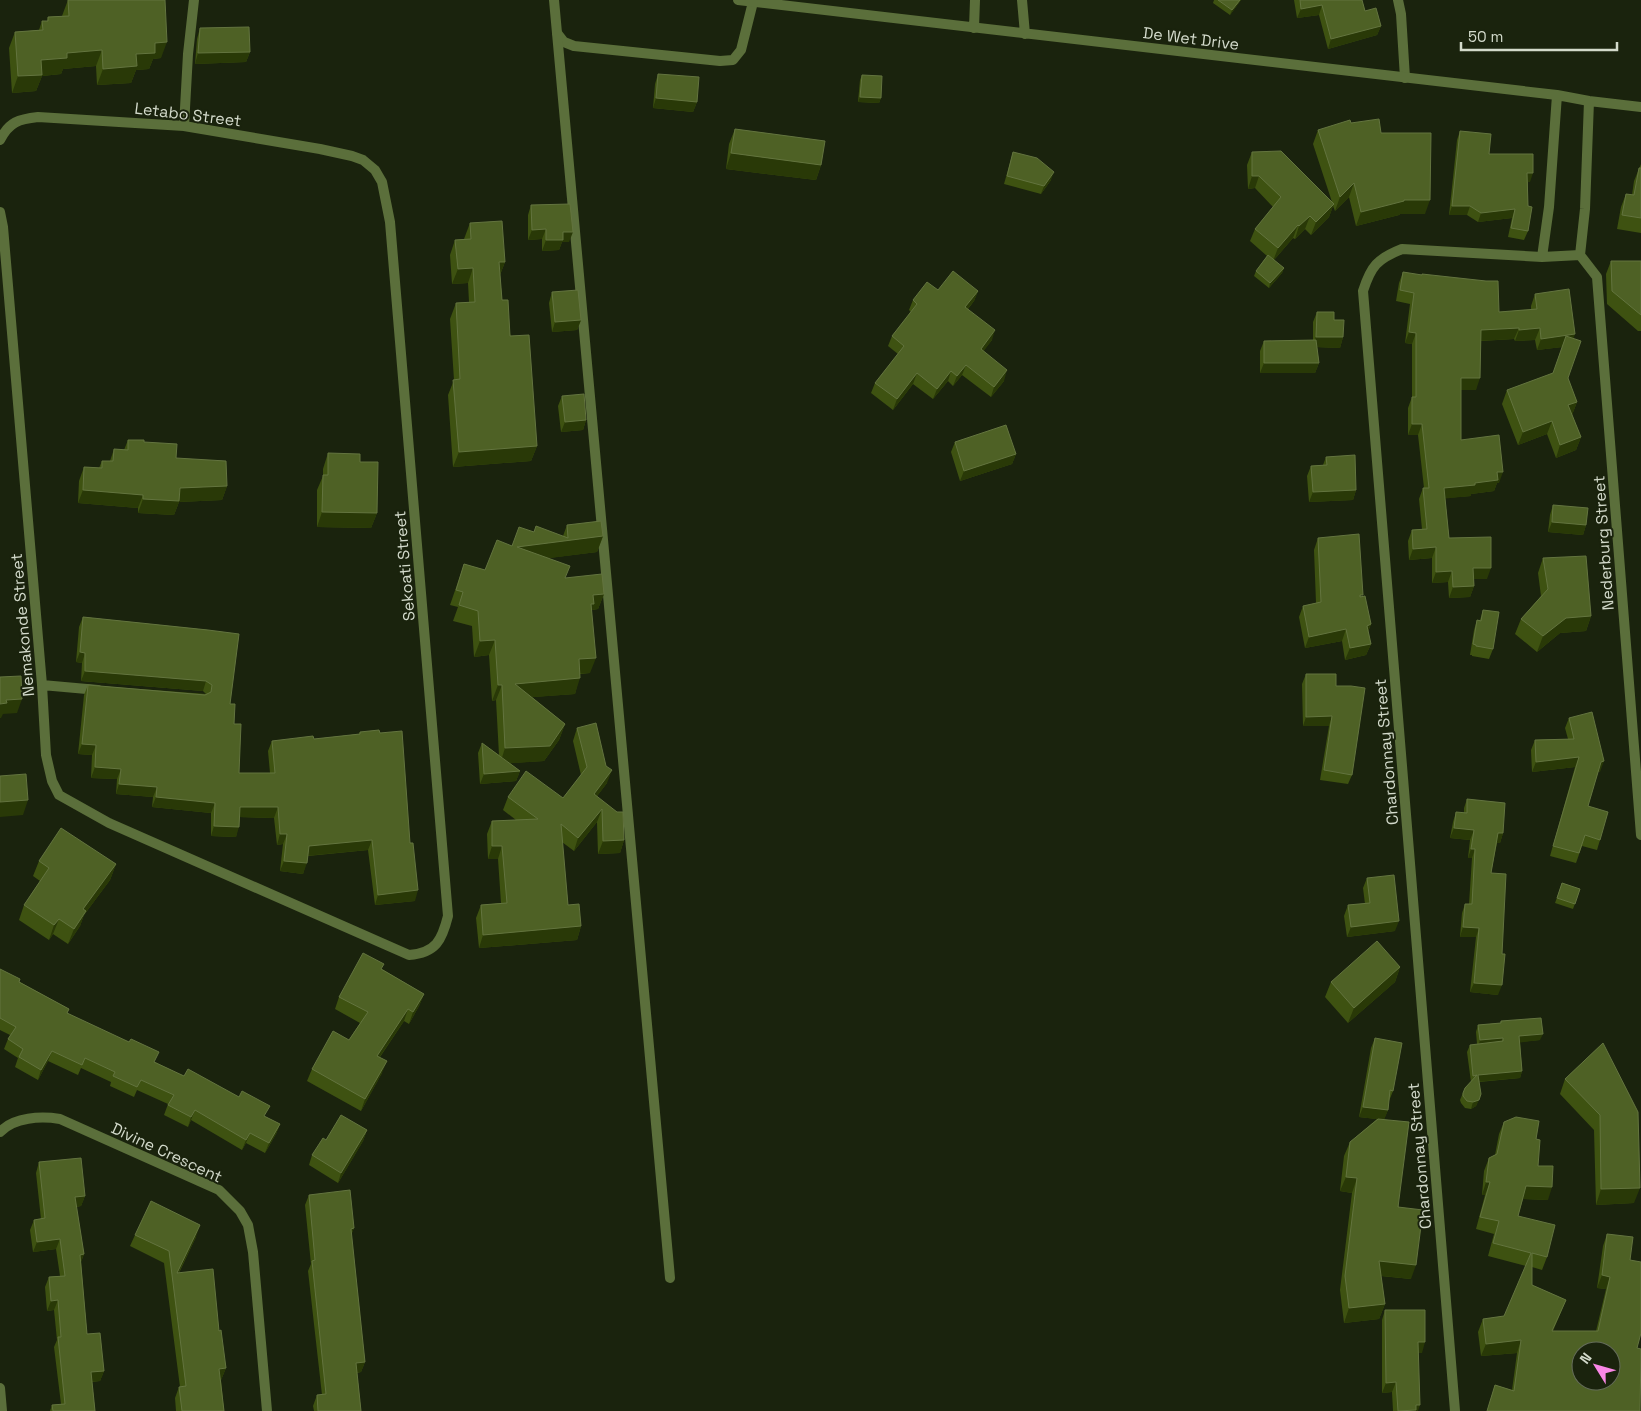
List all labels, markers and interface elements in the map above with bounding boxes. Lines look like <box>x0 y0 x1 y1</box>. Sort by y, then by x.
scale bar <box>1461 20 1617 52</box>
street label: De Wet Drive <box>1142 22 1240 55</box>
text: 50 m <box>1468 27 1503 46</box>
street label: Letabo Street <box>133 98 243 131</box>
street label: Nederburg Street <box>1588 475 1619 611</box>
street label: Sekoati Street <box>389 510 420 622</box>
street label: Nemakonde Street <box>6 552 39 697</box>
street label: Chardonnay Street <box>1370 678 1403 826</box>
street label: Chardonnay Street <box>1403 1082 1436 1230</box>
street label: Divine Crescent <box>108 1118 226 1187</box>
north arrow <box>1571 1341 1621 1391</box>
text: N <box>1576 1349 1596 1367</box>

